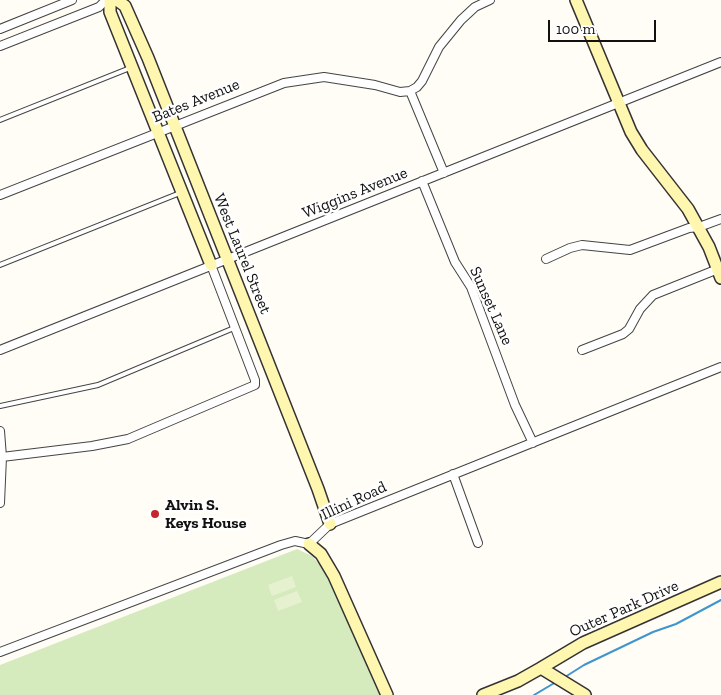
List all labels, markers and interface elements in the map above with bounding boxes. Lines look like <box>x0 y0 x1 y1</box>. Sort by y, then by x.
scale bar <box>551 10 658 42</box>
text: 100 m <box>556 20 595 38</box>
street label: Bates Avenue <box>150 75 242 127</box>
street label: Wiggins Avenue <box>300 163 410 223</box>
street label: West Laurel Street <box>209 191 275 317</box>
street label: Sunset Lane <box>465 264 517 348</box>
street label: Illini Road <box>318 478 390 524</box>
place label: Alvin S. Keys House <box>165 495 246 533</box>
marker: Alvin S. Keys House <box>149 508 161 520</box>
street label: Outer Park Drive <box>566 576 682 642</box>

